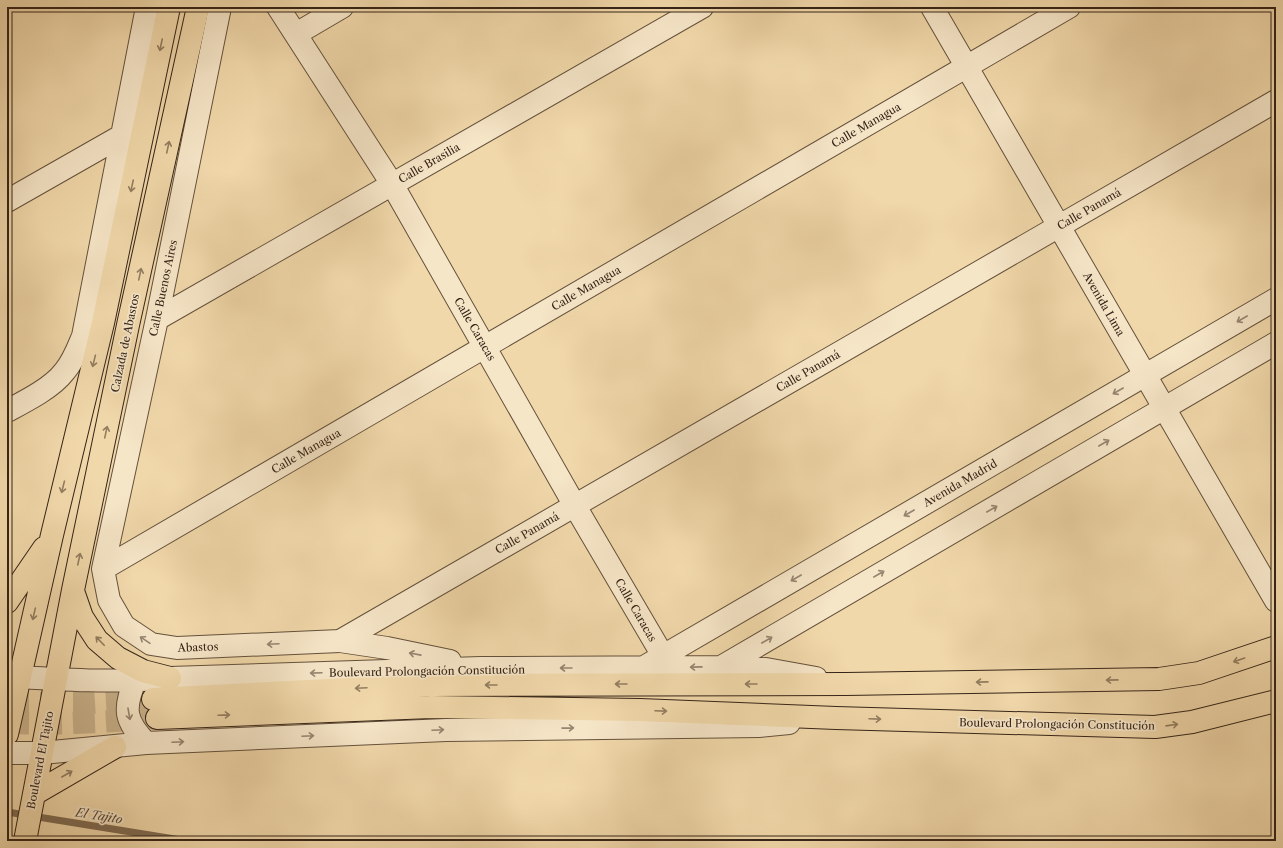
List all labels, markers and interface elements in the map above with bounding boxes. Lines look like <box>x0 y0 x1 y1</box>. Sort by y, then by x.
one-way arrow <box>157 38 165 51</box>
street label: Calle Managua <box>829 99 903 151</box>
one-way arrow <box>164 140 172 153</box>
street label: Calle Brasilia <box>396 140 462 186</box>
one-way arrow <box>127 179 135 192</box>
street label: Calle Panamá <box>1055 185 1124 233</box>
street label: Calle Buenos Aires <box>146 238 180 338</box>
street label: Calle Managua <box>549 262 623 314</box>
one-way arrow <box>136 267 144 280</box>
street label: Avenida Lima <box>1080 269 1128 339</box>
street label: Calzada de Abastos <box>108 292 142 394</box>
street label: Calle Caracas <box>451 295 499 363</box>
one-way arrow <box>1236 315 1248 323</box>
street label: Calle Panamá <box>774 347 843 395</box>
one-way arrow <box>90 354 97 367</box>
one-way arrow <box>1112 388 1124 396</box>
street label: Calle Managua <box>269 425 343 477</box>
one-way arrow <box>102 426 110 439</box>
one-way arrow <box>1098 439 1110 447</box>
street label: Avenida Madrid <box>920 456 1000 510</box>
one-way arrow <box>59 481 67 494</box>
one-way arrow <box>986 504 998 512</box>
street label: Calle Panamá <box>493 509 562 557</box>
one-way arrow <box>903 509 915 517</box>
one-way arrow <box>76 553 84 566</box>
one-way arrow <box>873 570 885 578</box>
one-way arrow <box>790 575 802 583</box>
street label: Calle Caracas <box>612 576 660 644</box>
one-way arrow <box>30 607 38 620</box>
one-way arrow <box>761 635 773 643</box>
one-way arrow <box>95 636 105 646</box>
one-way arrow <box>139 636 151 644</box>
street label: Abastos <box>176 639 219 655</box>
one-way arrow <box>267 640 280 647</box>
one-way arrow <box>409 649 422 657</box>
one-way arrow <box>1233 657 1246 664</box>
street label: Boulevard Prolongación Constitución <box>329 662 525 680</box>
one-way arrow <box>690 663 703 671</box>
one-way arrow <box>560 664 573 672</box>
one-way arrow <box>310 669 323 677</box>
one-way arrow <box>1106 676 1119 683</box>
one-way arrow <box>976 678 989 685</box>
one-way arrow <box>615 680 628 688</box>
one-way arrow <box>745 680 758 688</box>
one-way arrow <box>485 681 498 689</box>
one-way arrow <box>355 685 368 692</box>
one-way arrow <box>125 707 133 720</box>
one-way arrow <box>654 707 667 715</box>
street label: Boulevard El Tajito <box>24 710 56 810</box>
one-way arrow <box>217 711 230 719</box>
street label: Boulevard Prolongación Constitución <box>959 715 1155 733</box>
one-way arrow <box>868 716 881 723</box>
one-way arrow <box>1166 721 1179 729</box>
one-way arrow <box>561 725 574 732</box>
one-way arrow <box>431 727 444 734</box>
one-way arrow <box>301 732 314 740</box>
one-way arrow <box>171 738 184 746</box>
one-way arrow <box>61 770 73 778</box>
water label: El Tajito <box>73 804 124 827</box>

